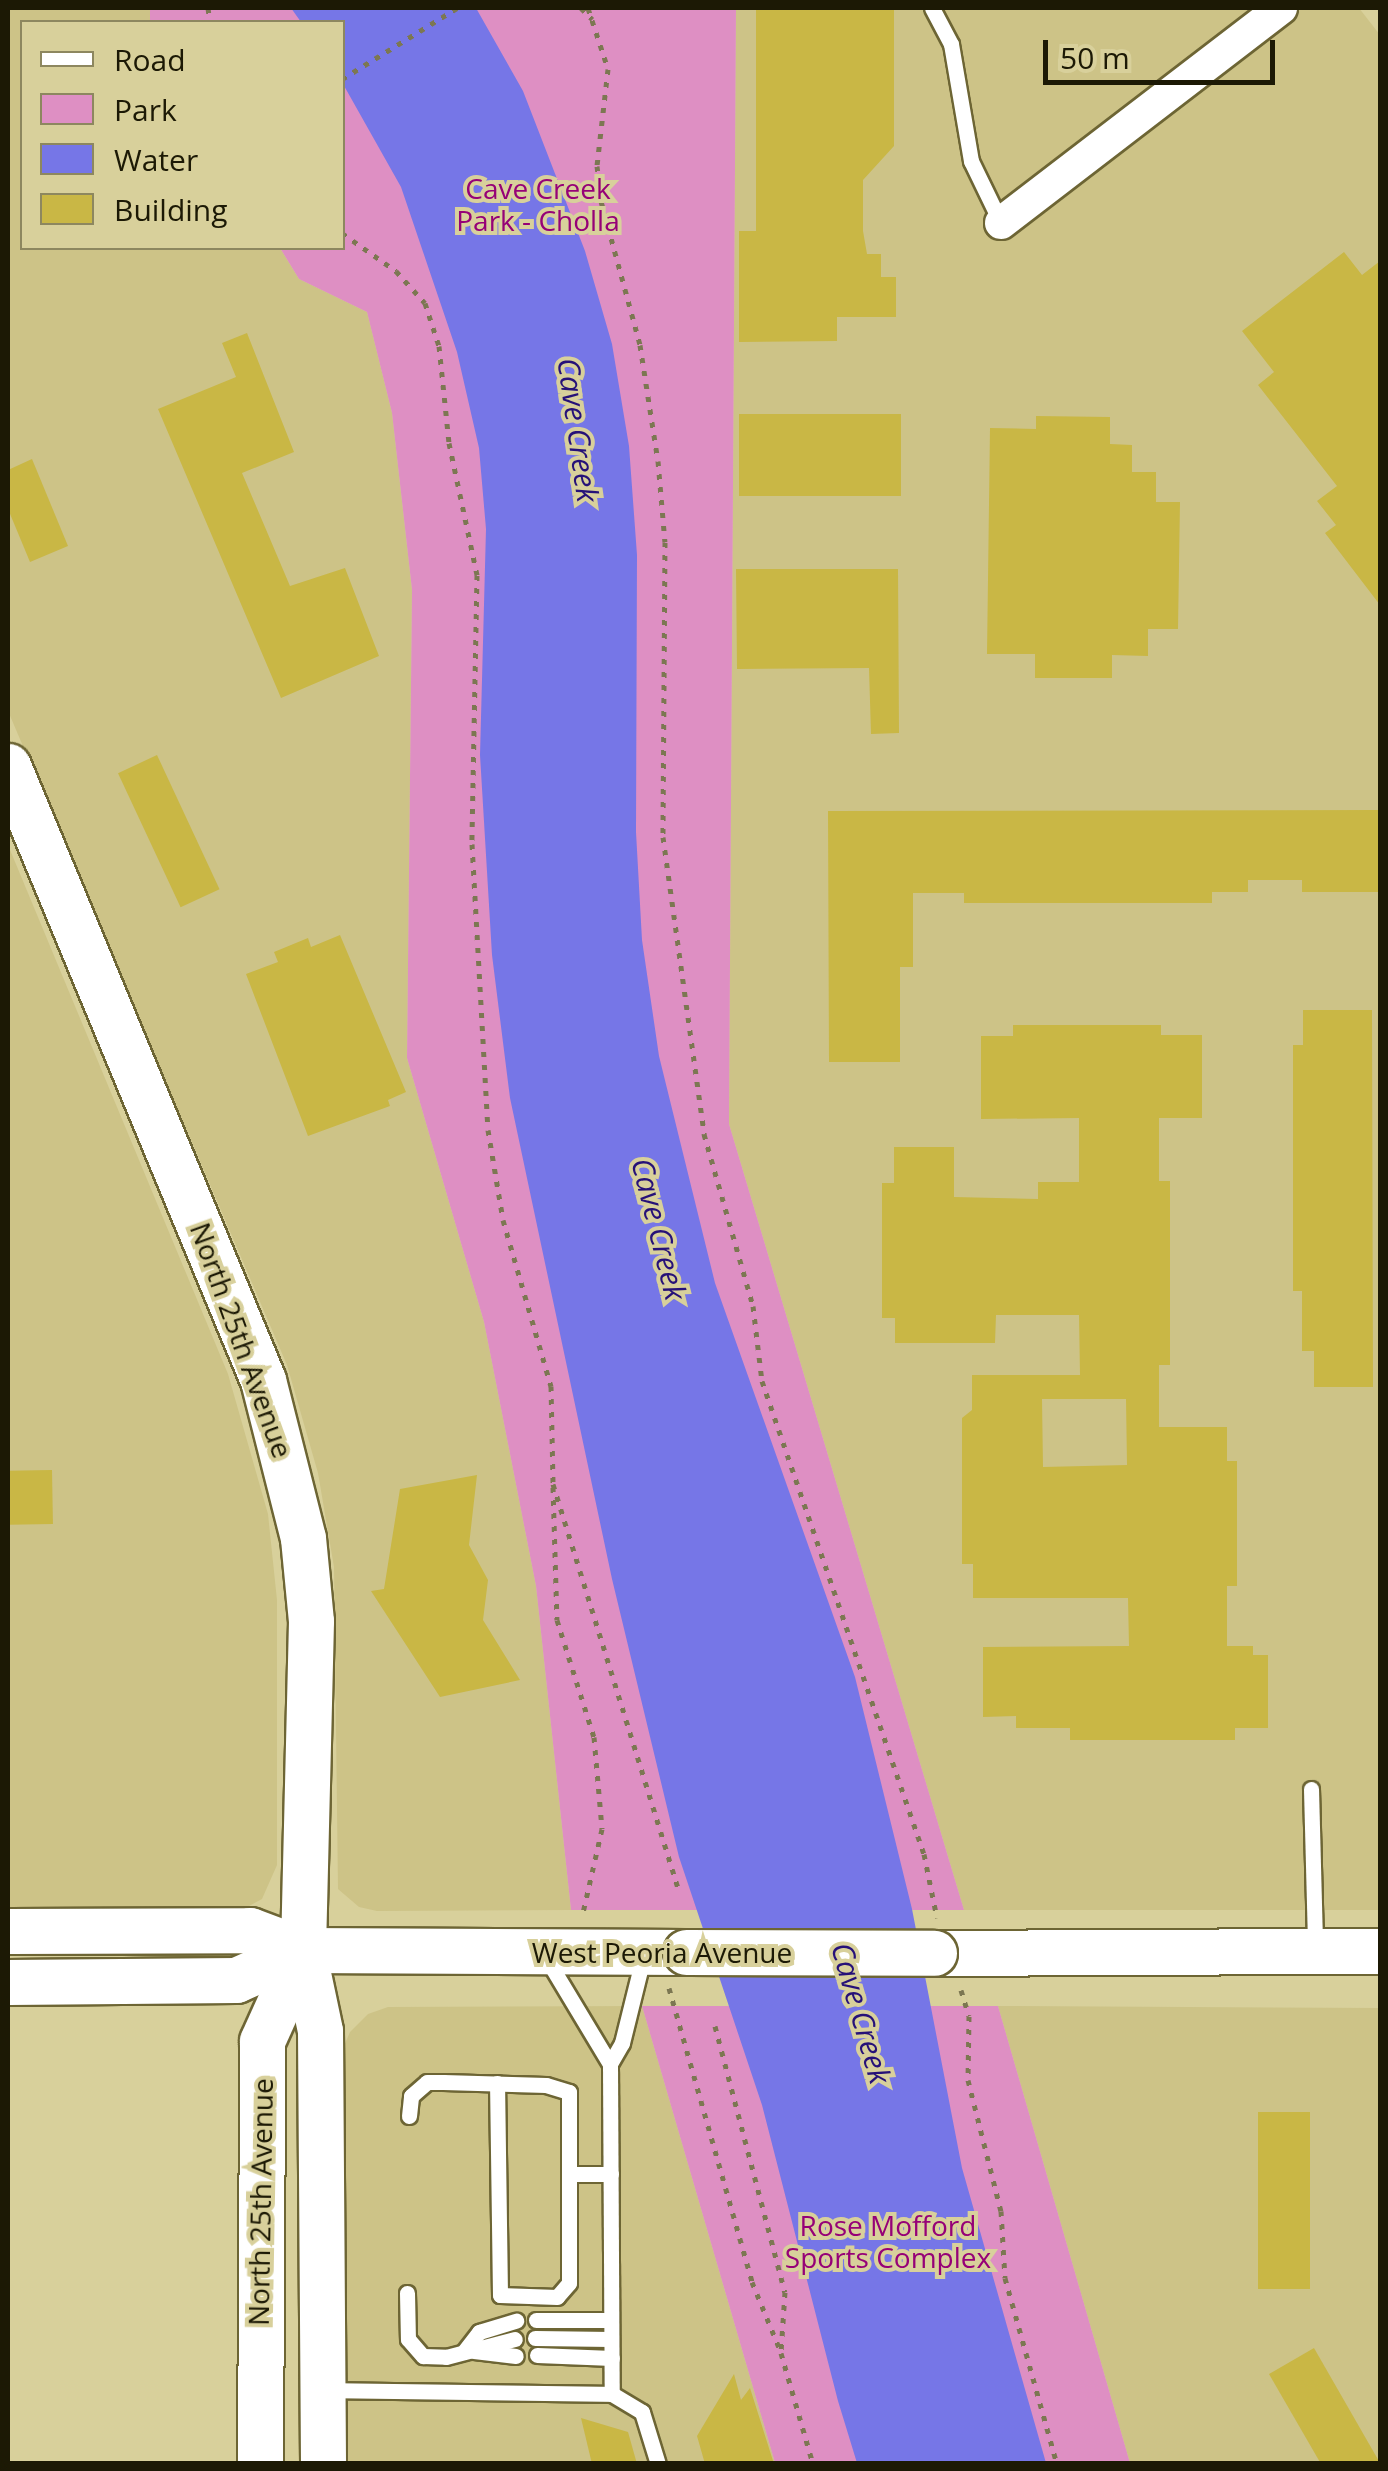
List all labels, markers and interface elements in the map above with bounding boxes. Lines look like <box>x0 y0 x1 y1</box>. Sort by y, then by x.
legend <box>20 20 345 250</box>
scale bar <box>1048 20 1280 82</box>
text: 50 m <box>1060 37 1130 78</box>
text: Road <box>114 39 186 80</box>
text: Park <box>114 89 177 130</box>
text: Water <box>114 139 198 180</box>
park label: Cave Creek Park - Cholla <box>456 171 620 237</box>
text: Building <box>114 189 228 230</box>
water label: Cave Creek <box>550 356 606 504</box>
water label: Cave Creek <box>624 1154 694 1304</box>
street label: North 25th Avenue <box>184 1218 300 1462</box>
street label: West Peoria Avenue <box>532 1935 792 1969</box>
water label: Cave Creek <box>824 1938 898 2088</box>
street label: North 25th Avenue <box>241 2078 279 2326</box>
park label: Rose Mofford Sports Complex <box>785 2208 991 2274</box>

